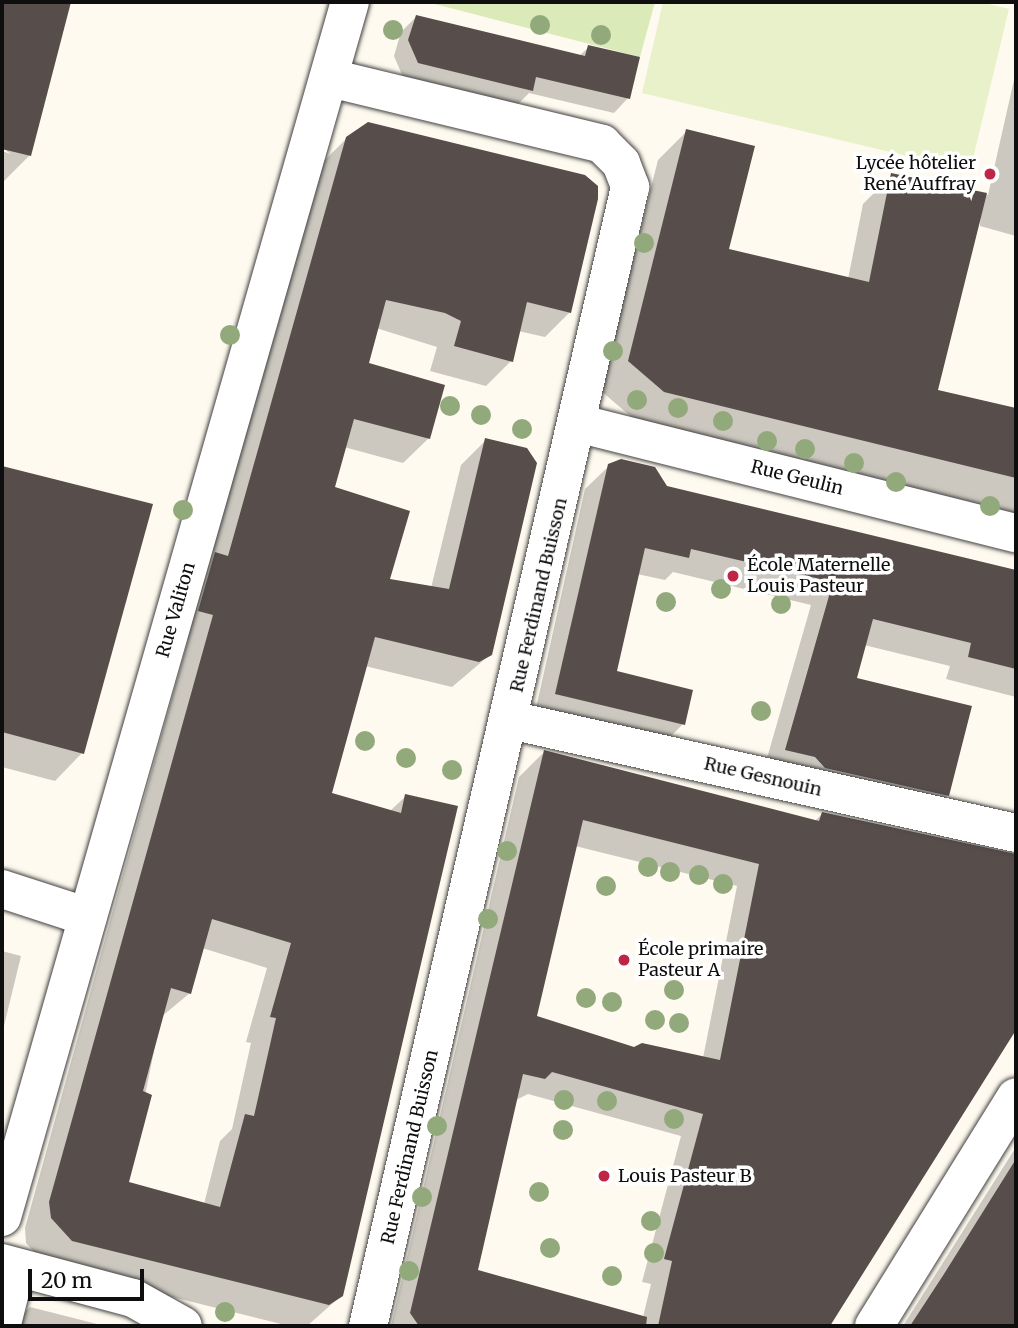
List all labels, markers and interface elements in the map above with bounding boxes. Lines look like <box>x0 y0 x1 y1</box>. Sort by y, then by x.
place label: Lycée hôtelier René Auffray <box>856 153 976 196</box>
marker: Lycée hôtelier René Auffray <box>982 166 998 182</box>
street label: Rue Geulin <box>748 456 846 500</box>
street label: Rue Ferdinand Buisson <box>506 496 572 694</box>
place label: École Maternelle Louis Pasteur <box>747 555 890 598</box>
street label: Rue Valiton <box>152 560 200 660</box>
marker: École Maternelle Louis Pasteur <box>725 568 741 584</box>
street label: Rue Gesnouin <box>702 753 824 801</box>
place label: École primaire Pasteur A <box>638 939 763 982</box>
marker: École primaire Pasteur A <box>616 952 632 968</box>
street label: Rue Ferdinand Buisson <box>377 1048 443 1246</box>
place label: Louis Pasteur B <box>618 1165 752 1187</box>
marker: Louis Pasteur B <box>596 1168 612 1184</box>
scale bar <box>32 1254 147 1298</box>
text: 20 m <box>41 1267 92 1294</box>

